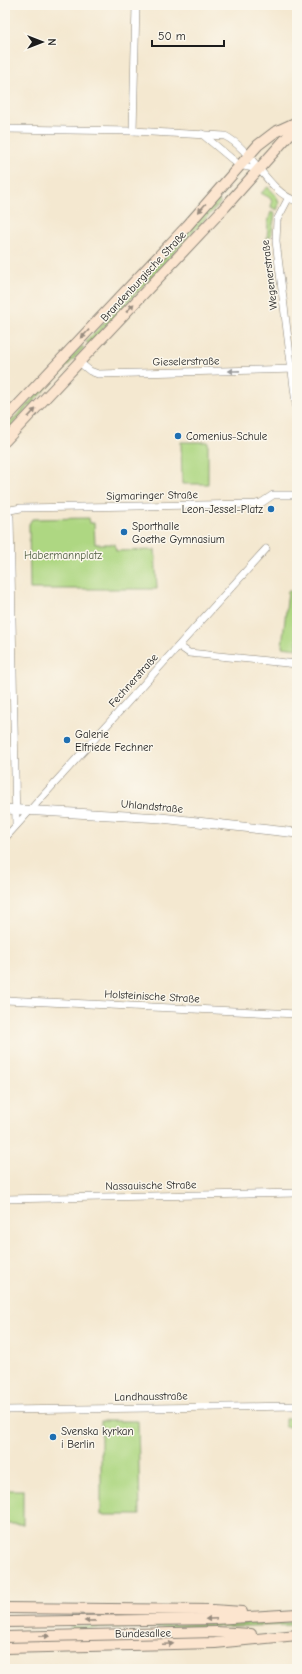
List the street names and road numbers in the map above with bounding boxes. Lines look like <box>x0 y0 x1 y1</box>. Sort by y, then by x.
street label: Brandenburgische Straße <box>98 228 189 324</box>
street label: Wegenerstraße <box>259 239 280 311</box>
street label: Gieselerstraße <box>152 354 220 369</box>
street label: Sigmaringer Straße <box>106 488 199 503</box>
street label: Fechnerstraße <box>106 651 161 710</box>
street label: Uhlandstraße <box>120 797 184 816</box>
street label: Holsteinische Straße <box>104 988 200 1006</box>
street label: Nassauische Straße <box>105 1178 197 1193</box>
street label: Landhausstraße <box>114 1389 188 1404</box>
street label: Bundesallee <box>115 1627 172 1640</box>

